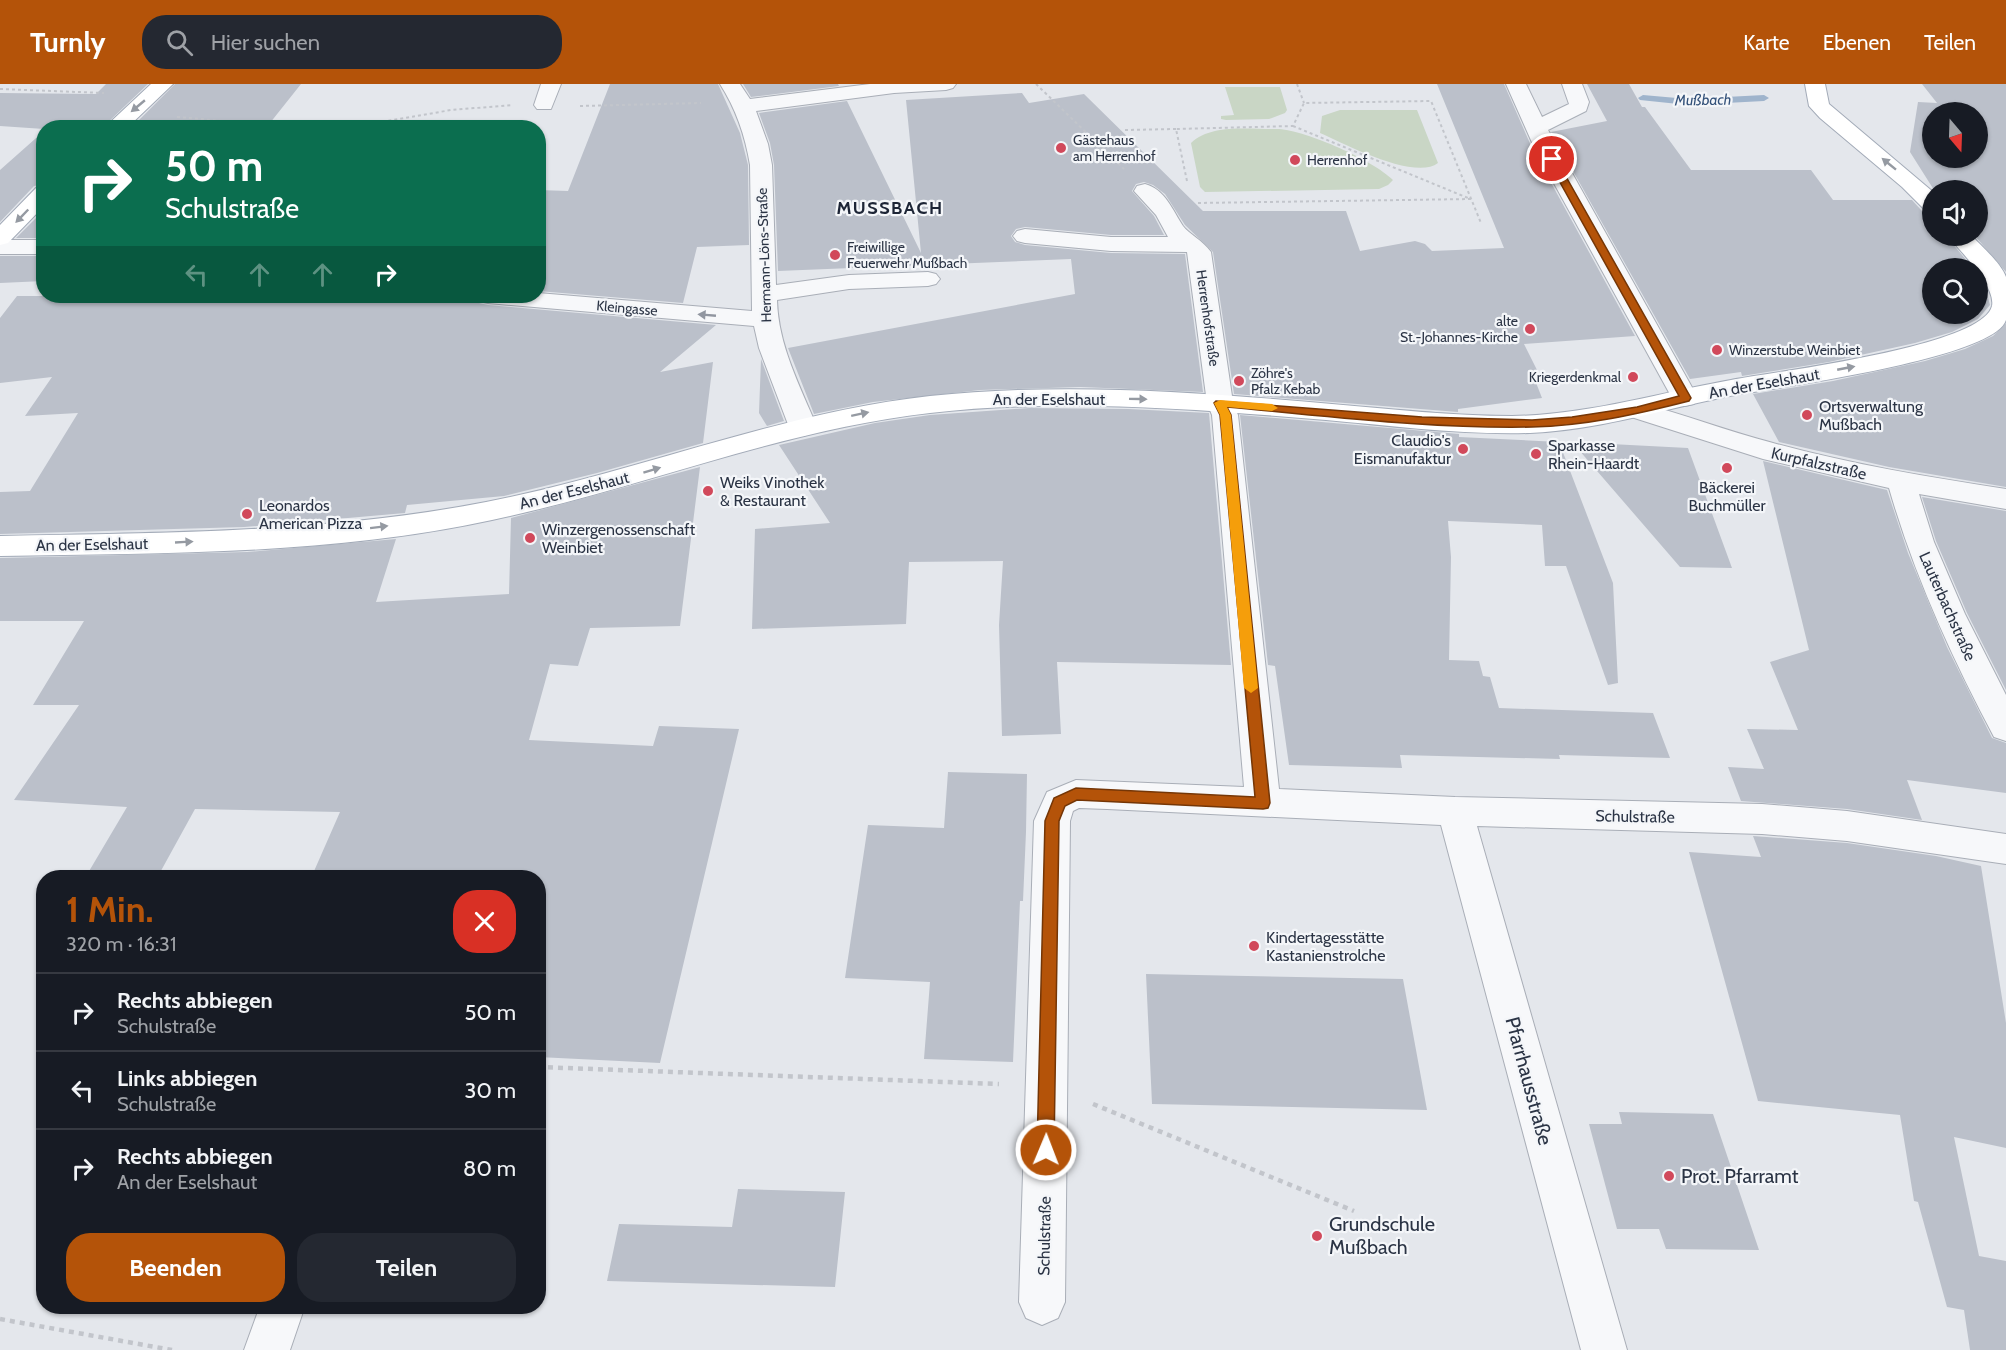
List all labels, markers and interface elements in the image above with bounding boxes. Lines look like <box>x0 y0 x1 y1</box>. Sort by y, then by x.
search box <box>142 15 562 69</box>
text: Turnly <box>30 25 106 59</box>
icon: search <box>163 26 196 59</box>
text: Hier suchen <box>211 29 320 56</box>
text: Karte <box>1743 30 1790 55</box>
text: Ebenen <box>1823 30 1891 55</box>
text: Teilen <box>1924 30 1976 55</box>
water label: Mußbach <box>1674 91 1731 110</box>
one-way arrow <box>131 99 146 112</box>
north arrow <box>1922 102 1988 168</box>
map controls <box>1922 102 1988 324</box>
place label: Gästehaus am Herrenhof <box>1073 131 1156 165</box>
pin <box>1526 133 1577 184</box>
text: 50 m <box>165 140 263 192</box>
marker: Gästehaus am Herrenhof <box>1054 141 1068 155</box>
icon: arrive <box>1535 142 1568 175</box>
icon: right <box>66 144 144 222</box>
place label: Herrenhof <box>1307 151 1368 169</box>
marker: Herrenhof <box>1288 153 1302 167</box>
one-way arrow <box>1881 158 1897 171</box>
button: sound <box>1922 180 1988 246</box>
street label: Hermann-Löns-Straße <box>753 187 775 323</box>
text: Schulstraße <box>165 192 299 225</box>
district label: MUSSBACH <box>836 197 944 219</box>
one-way arrow <box>15 208 29 222</box>
place label: Freiwillige Feuerwehr Mußbach <box>847 238 967 272</box>
marker: Freiwillige Feuerwehr Mußbach <box>828 248 842 262</box>
icon: left <box>180 258 213 291</box>
icon: ahead <box>243 258 276 291</box>
icon: ahead <box>306 258 339 291</box>
icon: right <box>369 258 402 291</box>
button: search <box>1922 258 1988 324</box>
street label: Herrenhofstraße <box>1192 269 1224 367</box>
street label: Kleingasse <box>596 296 658 320</box>
one-way arrow <box>697 310 716 320</box>
place label: alte St.-Johannes-Kirche <box>1400 312 1518 346</box>
marker: alte St.-Johannes-Kirche <box>1523 322 1537 336</box>
place label: Winzerstube Weinbiet <box>1729 341 1861 359</box>
marker: Winzerstube Weinbiet <box>1710 343 1724 357</box>
one-way arrow <box>1836 363 1855 372</box>
place label: Zöhre's Pfalz Kebab <box>1251 364 1320 398</box>
street label: An der Eselshaut <box>1707 364 1822 403</box>
place label: Kriegerdenkmal <box>1529 368 1622 386</box>
marker: Kriegerdenkmal <box>1626 370 1640 384</box>
marker: Zöhre's Pfalz Kebab <box>1232 374 1246 388</box>
street label: An der Eselshaut <box>993 390 1106 409</box>
one-way arrow <box>1128 394 1147 404</box>
place label: Ortsverwaltung Mußbach <box>1819 397 1924 434</box>
marker: Ortsverwaltung Mußbach <box>1800 408 1814 422</box>
one-way arrow <box>851 409 869 419</box>
place label: Claudio's Eismanufaktur <box>1354 431 1452 468</box>
place label: Sparkasse Rhein-Haardt <box>1548 436 1640 473</box>
marker: Claudio's Eismanufaktur <box>1456 442 1470 456</box>
street label: Kurpfalzstraße <box>1769 443 1868 484</box>
marker: Sparkasse Rhein-Haardt <box>1529 447 1543 461</box>
marker: Bäckerei Buchmüller <box>1720 461 1734 475</box>
one-way arrow <box>643 465 661 474</box>
street label: An der Eselshaut <box>517 468 631 513</box>
place label: Weiks Vinothek & Restaurant <box>720 473 825 510</box>
place label: Bäckerei Buchmüller <box>1689 478 1766 515</box>
marker: Weiks Vinothek & Restaurant <box>701 484 715 498</box>
place label: Leonardos American Pizza <box>259 496 363 533</box>
marker: Leonardos American Pizza <box>240 507 254 521</box>
place label: Winzergenossenschaft Weinbiet <box>542 520 696 557</box>
one-way arrow <box>369 522 388 532</box>
marker: Winzergenossenschaft Weinbiet <box>523 531 537 545</box>
street label: An der Eselshaut <box>36 534 149 555</box>
one-way arrow <box>175 537 194 546</box>
street label: Lauterbachstraße <box>1915 549 1980 664</box>
street label: Schulstraße <box>1595 806 1675 827</box>
text: 1 Min. <box>66 887 154 931</box>
button: close <box>453 890 516 953</box>
place label: Kindertagesstätte Kastanienstrolche <box>1266 928 1385 965</box>
text: 320 m · 16:31 <box>66 932 176 956</box>
marker: Kindertagesstätte Kastanienstrolche <box>1247 939 1261 953</box>
text: Rechts abbiegen <box>117 987 273 1014</box>
icon: right <box>66 996 99 1029</box>
text: 50 m <box>464 999 516 1026</box>
text: Schulstraße <box>117 1014 216 1038</box>
street label: Pfarrhausstraße <box>1500 1014 1558 1148</box>
text: Links abbiegen <box>117 1065 257 1092</box>
icon: left <box>66 1074 99 1107</box>
text: 30 m <box>464 1077 516 1104</box>
text: Schulstraße <box>117 1092 216 1116</box>
position arrow <box>1014 1118 1078 1182</box>
text: Rechts abbiegen <box>117 1143 273 1170</box>
icon: right <box>66 1152 99 1185</box>
text: 80 m <box>463 1155 516 1182</box>
place label: Prot. Pfarramt <box>1681 1164 1799 1188</box>
marker: Prot. Pfarramt <box>1662 1169 1676 1183</box>
text: An der Eselshaut <box>117 1170 257 1194</box>
street label: Schulstraße <box>1034 1196 1055 1276</box>
place label: Grundschule Mußbach <box>1329 1212 1435 1259</box>
marker: Grundschule Mußbach <box>1310 1229 1324 1243</box>
button: Beenden <box>66 1233 285 1302</box>
button: Teilen <box>297 1233 516 1302</box>

